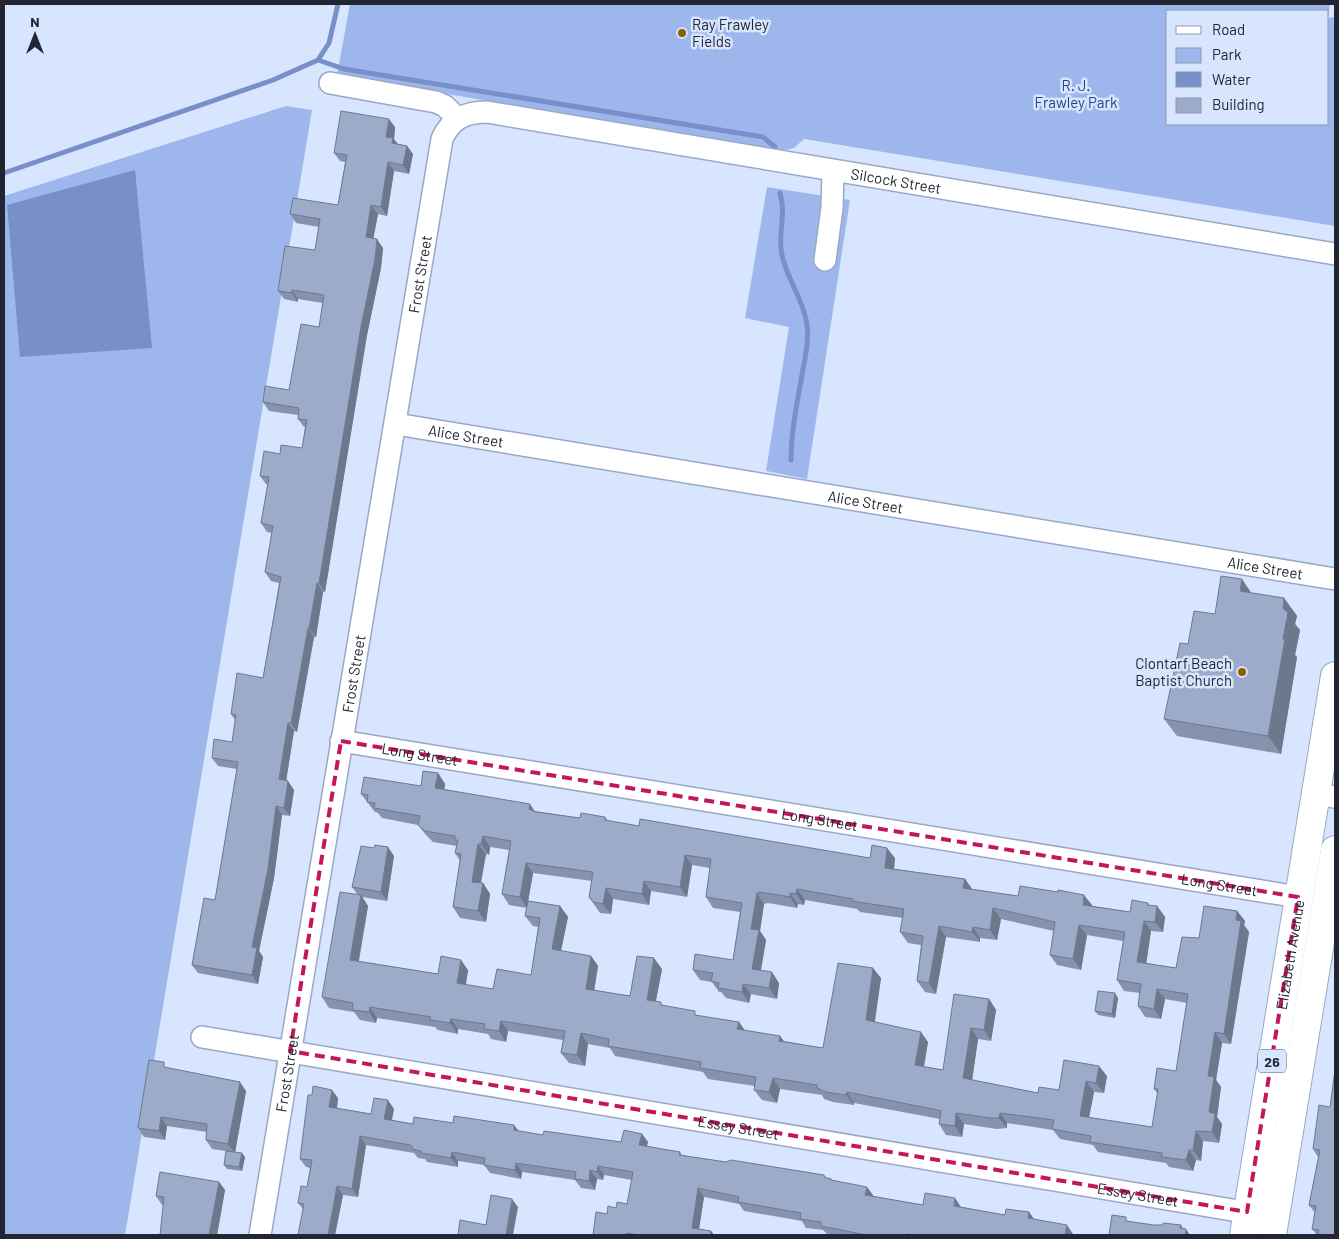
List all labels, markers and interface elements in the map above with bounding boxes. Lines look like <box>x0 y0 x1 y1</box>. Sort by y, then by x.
north arrow <box>10 10 60 60</box>
legend <box>1166 10 1329 125</box>
text: N <box>30 13 40 30</box>
place label: Ray Frawley Fields <box>692 15 769 50</box>
text: Road <box>1212 20 1245 38</box>
marker: Ray Frawley Fields <box>676 27 688 39</box>
text: Park <box>1212 45 1242 63</box>
text: Water <box>1212 70 1251 88</box>
park label: R. J. Frawley Park <box>1035 76 1118 111</box>
text: Building <box>1212 95 1265 113</box>
street label: Silcock Street <box>850 164 943 197</box>
street label: Frost Street <box>404 234 435 314</box>
street label: Alice Street <box>427 420 505 451</box>
street label: Alice Street <box>827 486 905 517</box>
street label: Alice Street <box>1226 552 1304 583</box>
street label: Frost Street <box>338 633 369 714</box>
place label: Clontarf Beach Baptist Church <box>1135 654 1232 689</box>
marker: Clontarf Beach Baptist Church <box>1236 666 1248 678</box>
street label: Long Street <box>381 739 459 769</box>
street label: Long Street <box>780 804 859 834</box>
street label: Long Street <box>1180 869 1259 899</box>
street label: Elizabeth Avenue <box>1272 898 1307 1011</box>
street label: Frost Street <box>272 1033 302 1113</box>
road number: 26 <box>1258 1050 1286 1072</box>
street label: Essey Street <box>697 1111 780 1143</box>
street label: Essey Street <box>1096 1178 1180 1210</box>

